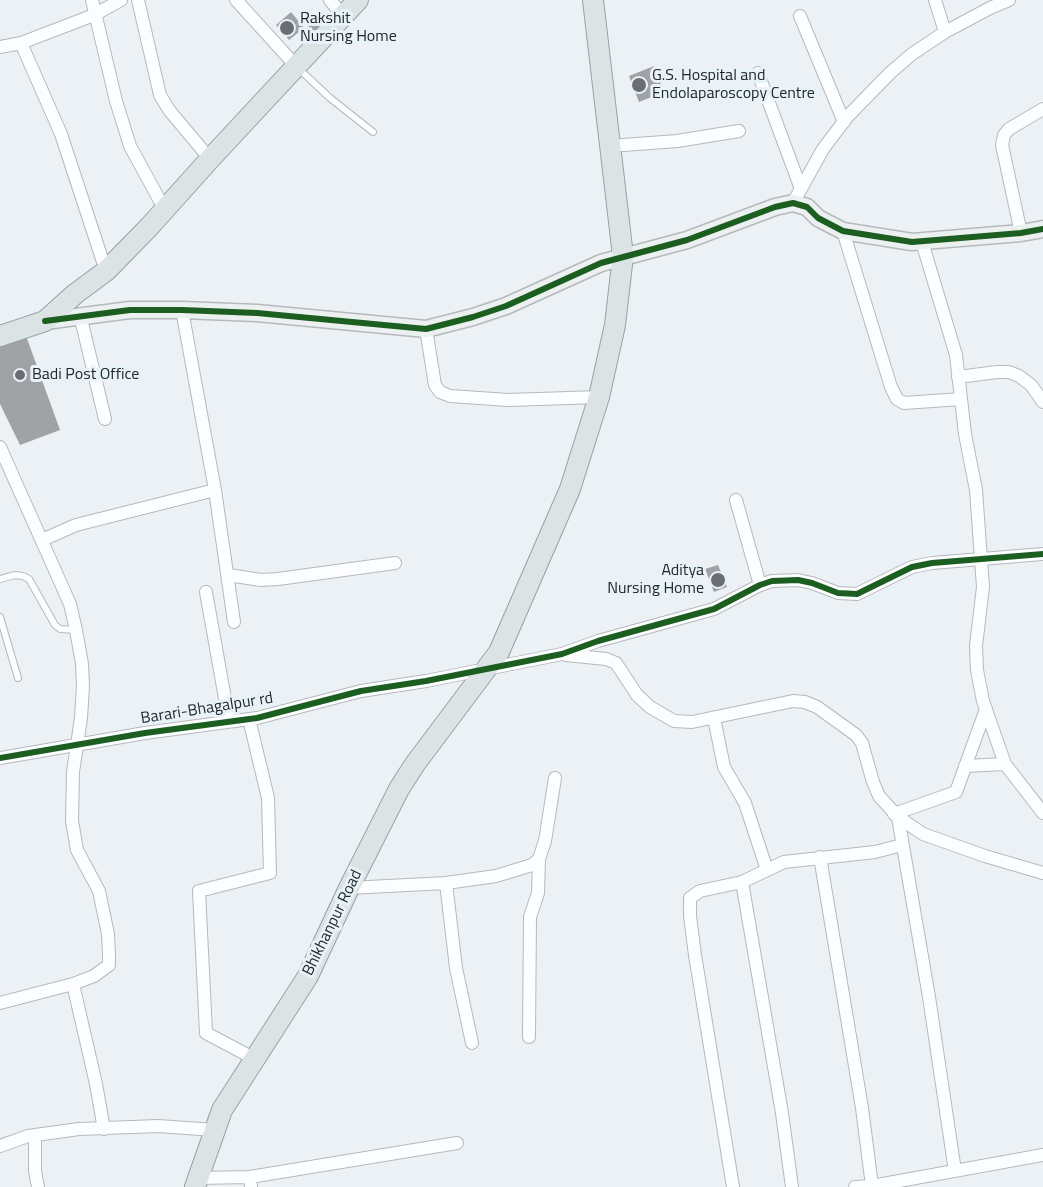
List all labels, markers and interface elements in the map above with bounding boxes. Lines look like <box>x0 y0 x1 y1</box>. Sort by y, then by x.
place label: Rakshit Nursing Home <box>300 9 397 47</box>
marker: Rakshit Nursing Home <box>278 19 296 37</box>
place label: G.S. Hospital and Endolaparoscopy Centre <box>652 66 815 104</box>
marker: G.S. Hospital and Endolaparoscopy Centre <box>630 76 648 94</box>
place label: Badi Post Office <box>32 365 139 385</box>
marker: Badi Post Office <box>13 368 27 382</box>
place label: Aditya Nursing Home <box>607 561 704 599</box>
marker: Aditya Nursing Home <box>709 571 727 589</box>
street label: Barari-Bhagalpur rd <box>139 689 275 729</box>
street label: Bhikhanpur Road <box>299 867 367 979</box>

